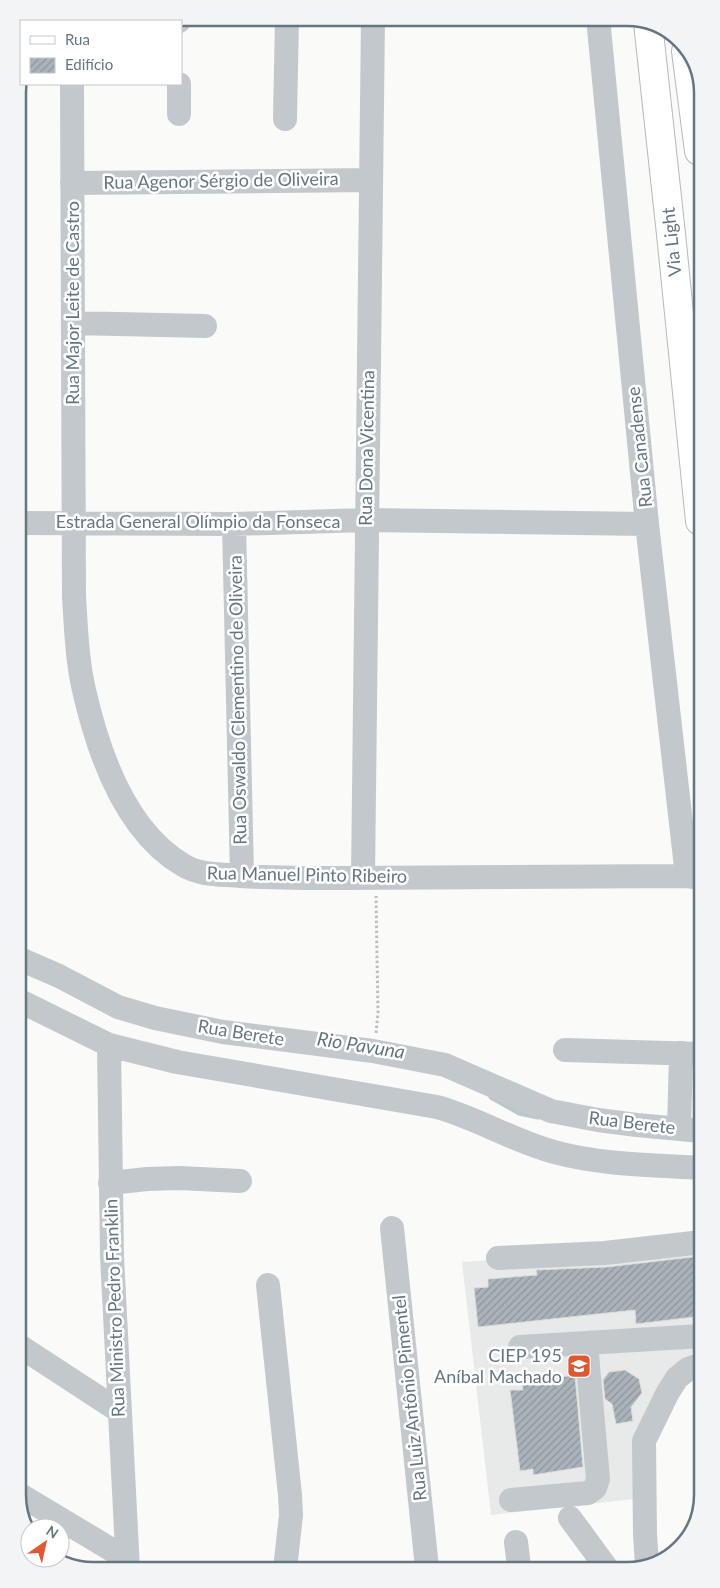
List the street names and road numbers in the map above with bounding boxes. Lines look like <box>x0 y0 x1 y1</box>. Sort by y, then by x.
street label: Rua Agenor Sérgio de Oliveira <box>103 167 339 193</box>
street label: Rua Major Leite de Castro <box>61 201 83 405</box>
street label: Via Light <box>656 206 686 278</box>
street label: Rua Dona Vicentina <box>354 370 378 526</box>
street label: Rua Canadense <box>622 386 656 509</box>
street label: Estrada General Olímpio da Fonseca <box>56 510 340 532</box>
street label: Rua Oswaldo Clementino de Oliveira <box>223 555 251 845</box>
street label: Rua Manuel Pinto Ribeiro <box>207 861 407 887</box>
street label: Rua Berete <box>196 1014 286 1050</box>
street label: Rua Berete <box>588 1106 677 1138</box>
street label: Rua Ministro Pedro Franklin <box>99 1198 129 1418</box>
street label: Rua Luiz Antônio Pimentel <box>387 1294 431 1502</box>

